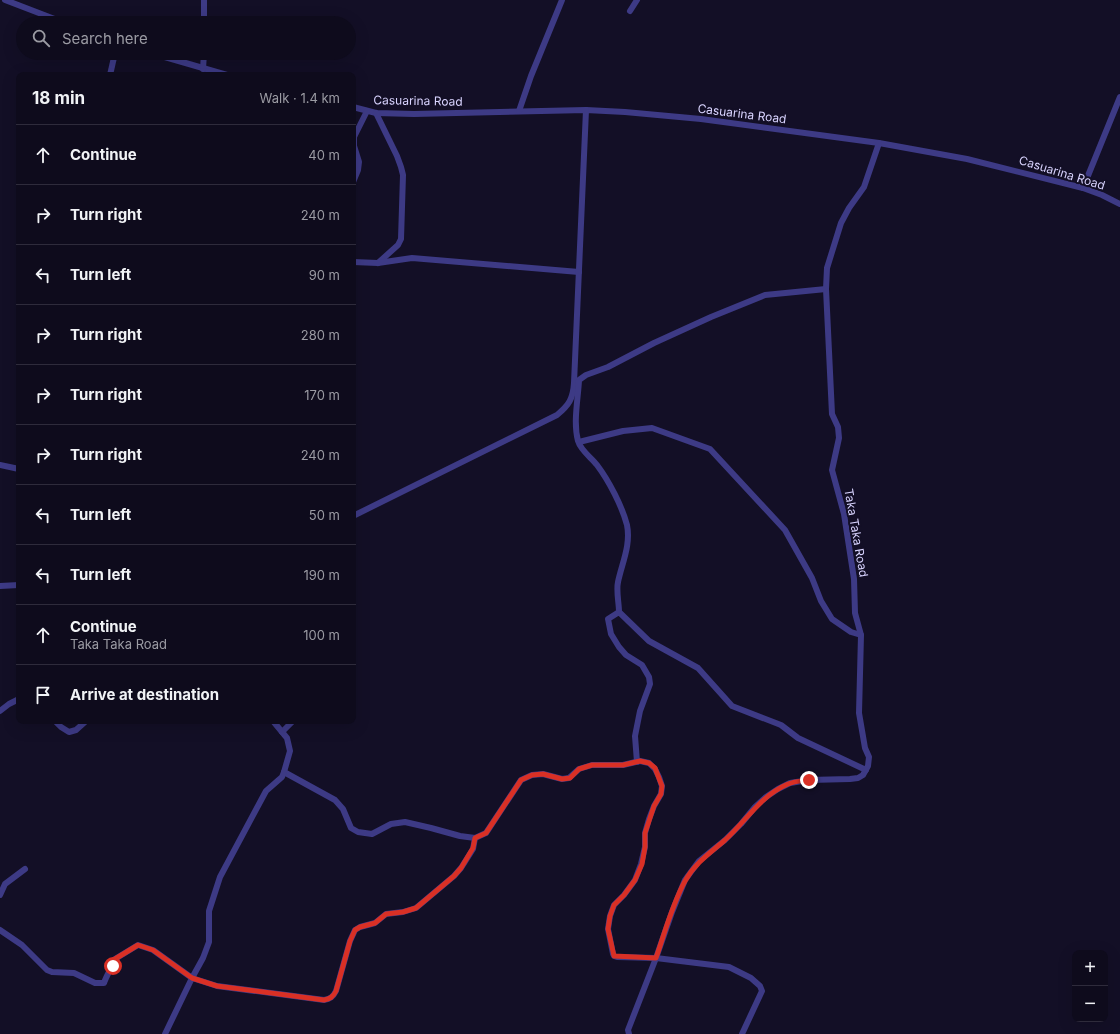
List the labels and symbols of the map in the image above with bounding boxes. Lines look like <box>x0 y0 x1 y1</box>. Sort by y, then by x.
street label: Casuarina Road <box>373 92 463 109</box>
street label: Casuarina Road <box>697 101 787 126</box>
street label: Casuarina Road <box>1017 152 1107 193</box>
street label: Taka Taka Road <box>841 488 872 578</box>
route end <box>800 771 818 789</box>
route start <box>104 957 122 975</box>

